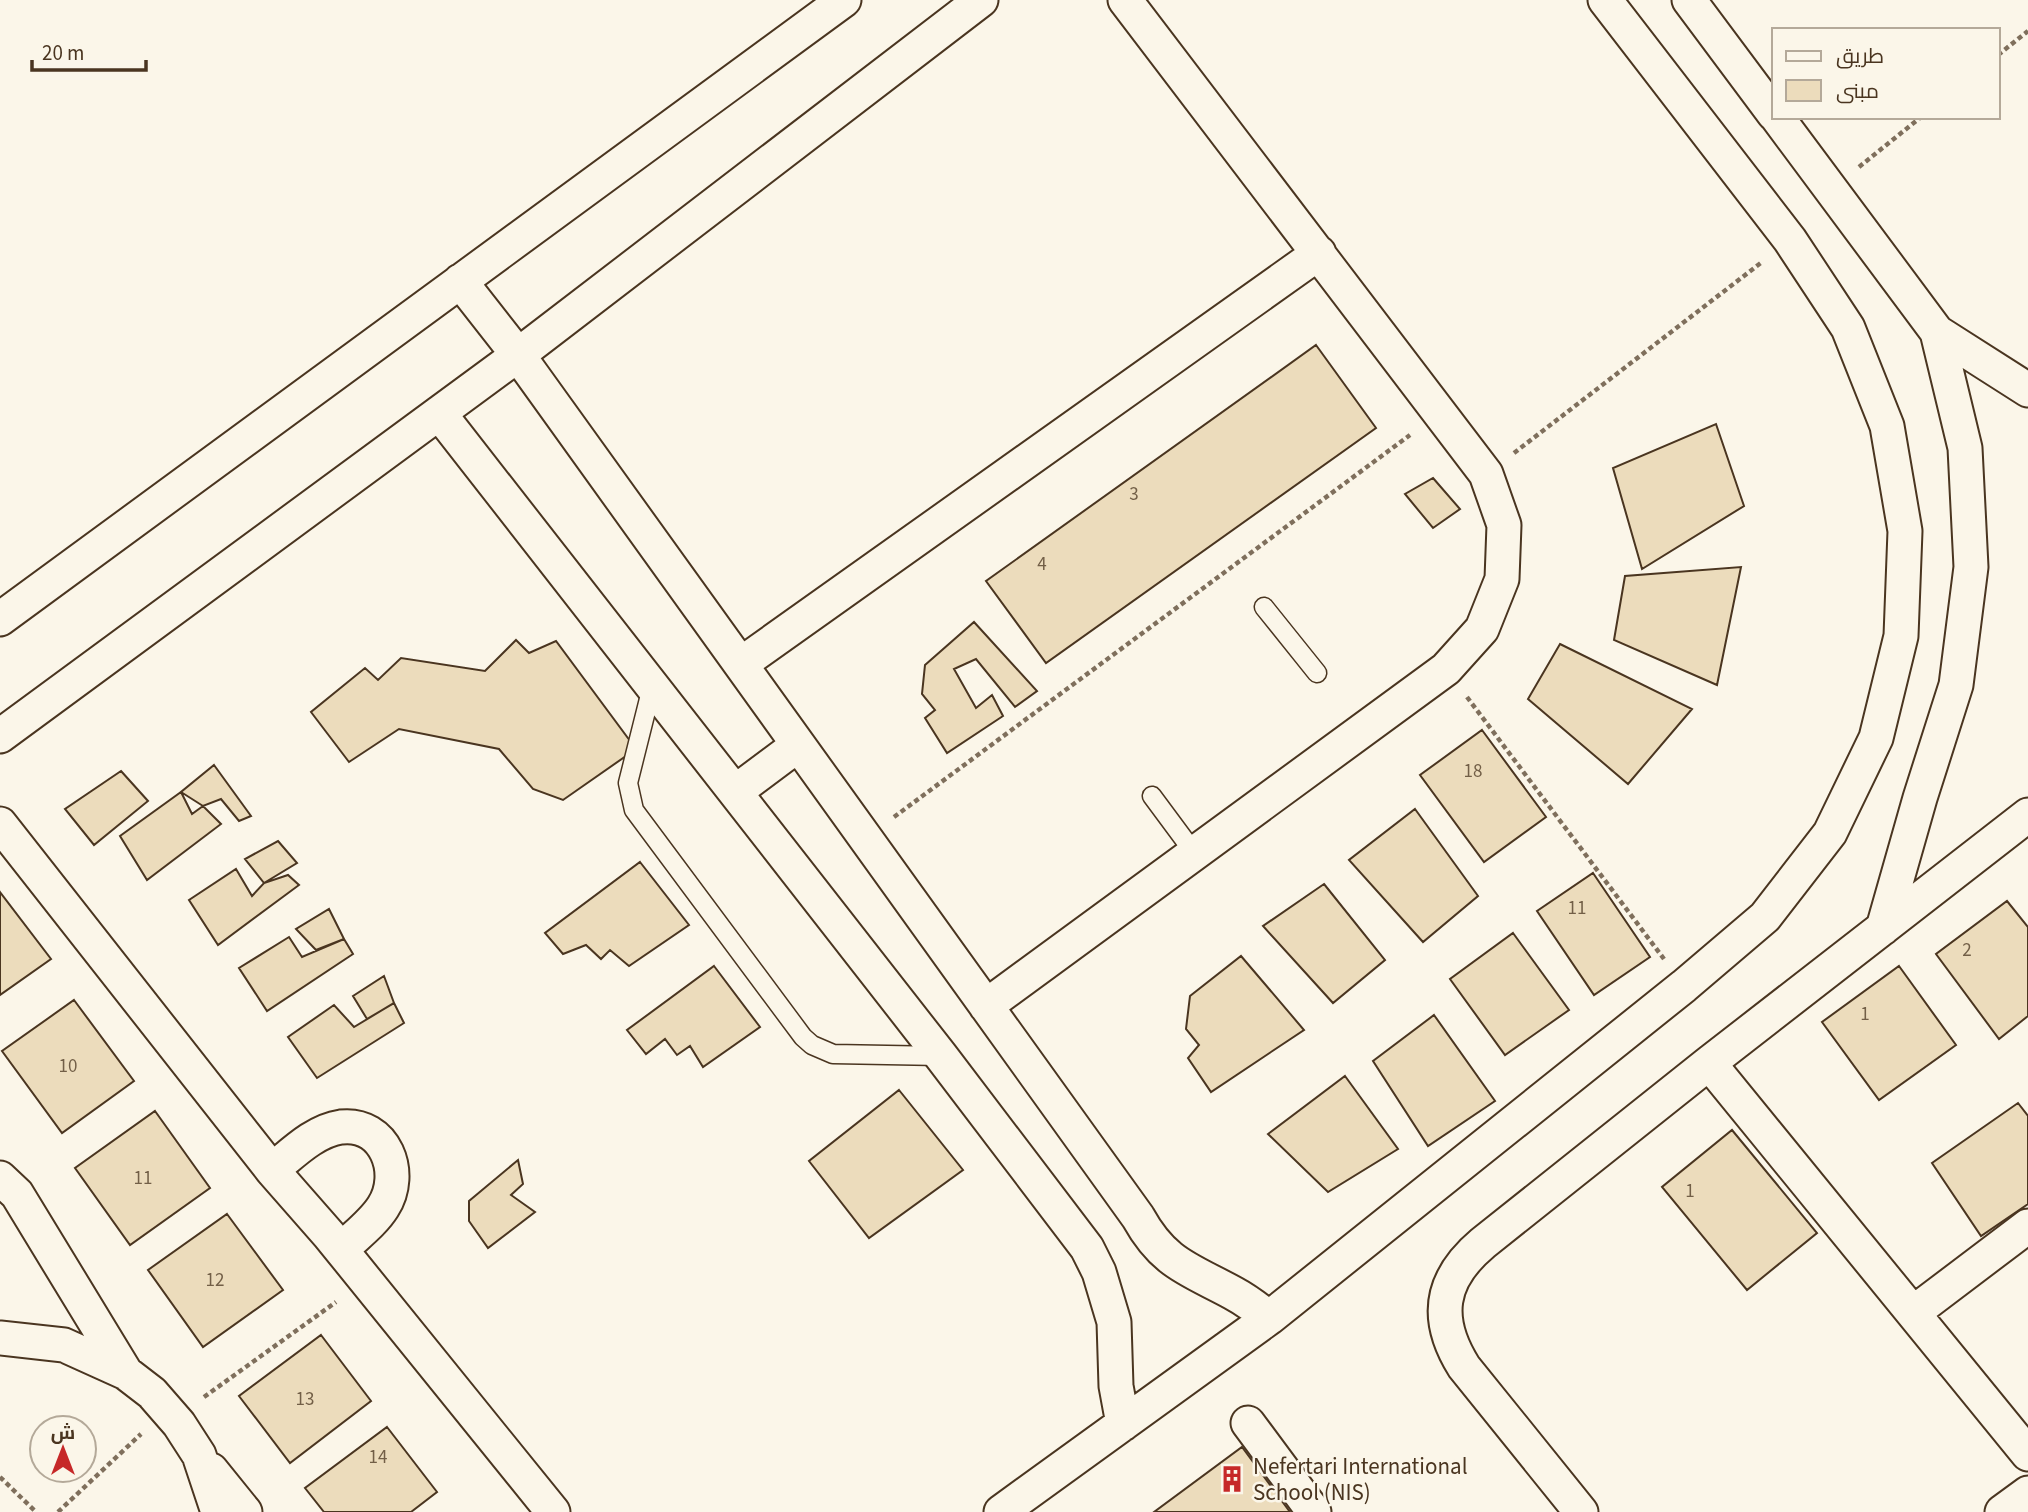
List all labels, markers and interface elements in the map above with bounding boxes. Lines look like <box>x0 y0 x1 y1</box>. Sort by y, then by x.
scale bar <box>32 28 145 72</box>
legend <box>1772 28 2000 119</box>
text: 20 m <box>42 38 84 68</box>
text: طريق <box>1836 41 1884 71</box>
text: مبنى <box>1836 76 1879 106</box>
house number: 3 <box>1129 481 1139 508</box>
house number: 4 <box>1037 551 1047 578</box>
house number: 18 <box>1464 758 1482 785</box>
house number: 11 <box>1568 895 1586 922</box>
house number: 2 <box>1962 937 1972 964</box>
house number: 1 <box>1860 1001 1870 1028</box>
house number: 10 <box>59 1053 77 1080</box>
house number: 11 <box>134 1165 152 1192</box>
house number: 1 <box>1685 1178 1695 1205</box>
house number: 12 <box>206 1267 224 1294</box>
house number: 13 <box>296 1386 314 1413</box>
north arrow <box>28 1414 98 1484</box>
text: ش <box>51 1420 75 1447</box>
house number: 14 <box>369 1444 387 1471</box>
place label: Nefertari International School (NIS) <box>1253 1450 1468 1509</box>
building icon: Nefertari International School (NIS) <box>1217 1464 1247 1494</box>

